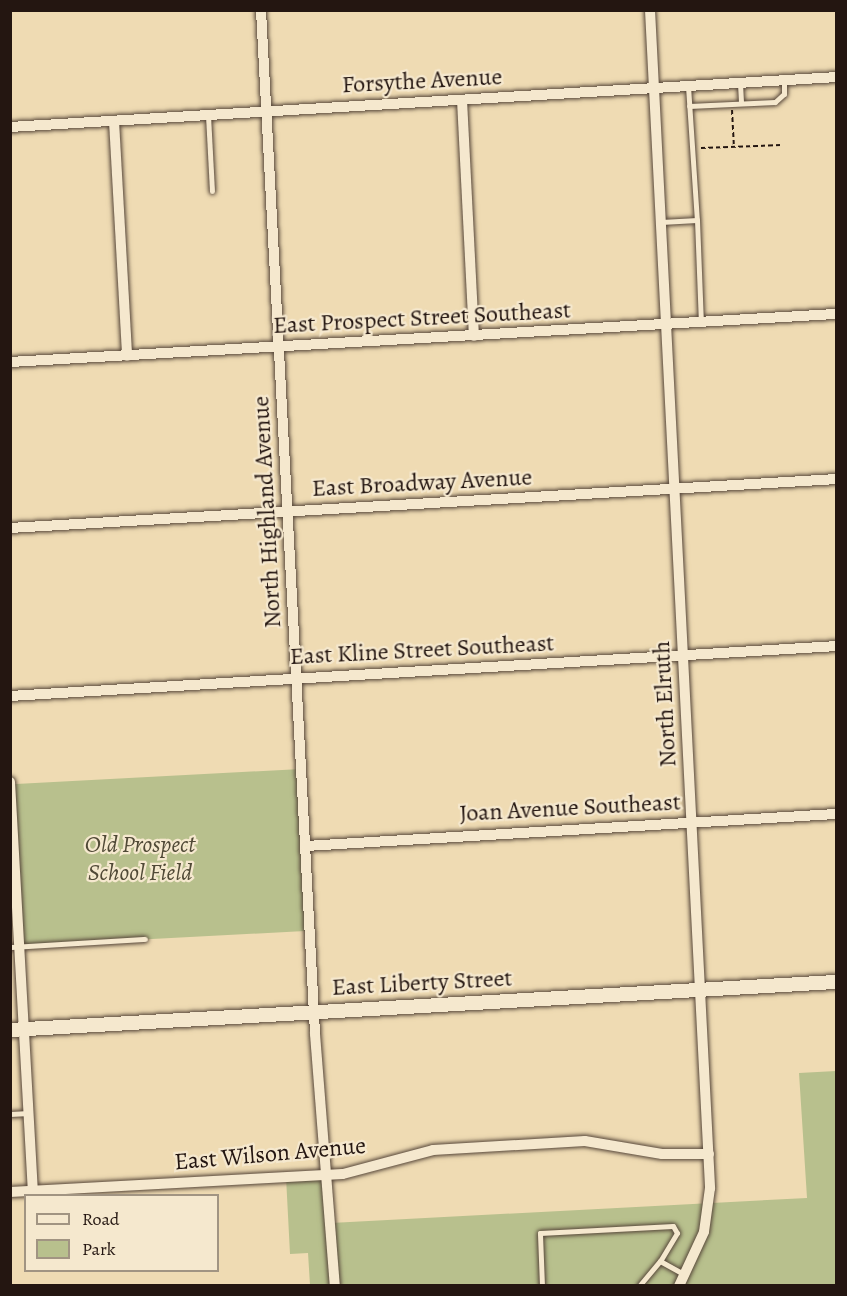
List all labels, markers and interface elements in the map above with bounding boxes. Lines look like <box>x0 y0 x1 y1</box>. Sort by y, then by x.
street label: Forsythe Avenue <box>341 62 503 100</box>
street label: East Prospect Street Southeast <box>272 296 572 340</box>
street label: North Highland Avenue <box>247 395 287 629</box>
street label: East Broadway Avenue <box>311 463 533 503</box>
street label: East Kline Street Southeast <box>289 629 555 671</box>
street label: North Elruth <box>647 640 683 768</box>
street label: Joan Avenue Southeast <box>459 788 681 828</box>
park label: Old Prospect School Field <box>85 831 195 887</box>
street label: East Liberty Street <box>331 964 513 1002</box>
street label: East Wilson Avenue <box>173 1131 367 1177</box>
legend <box>24 1194 219 1272</box>
text: Road <box>82 1207 119 1231</box>
text: Park <box>82 1237 116 1261</box>

